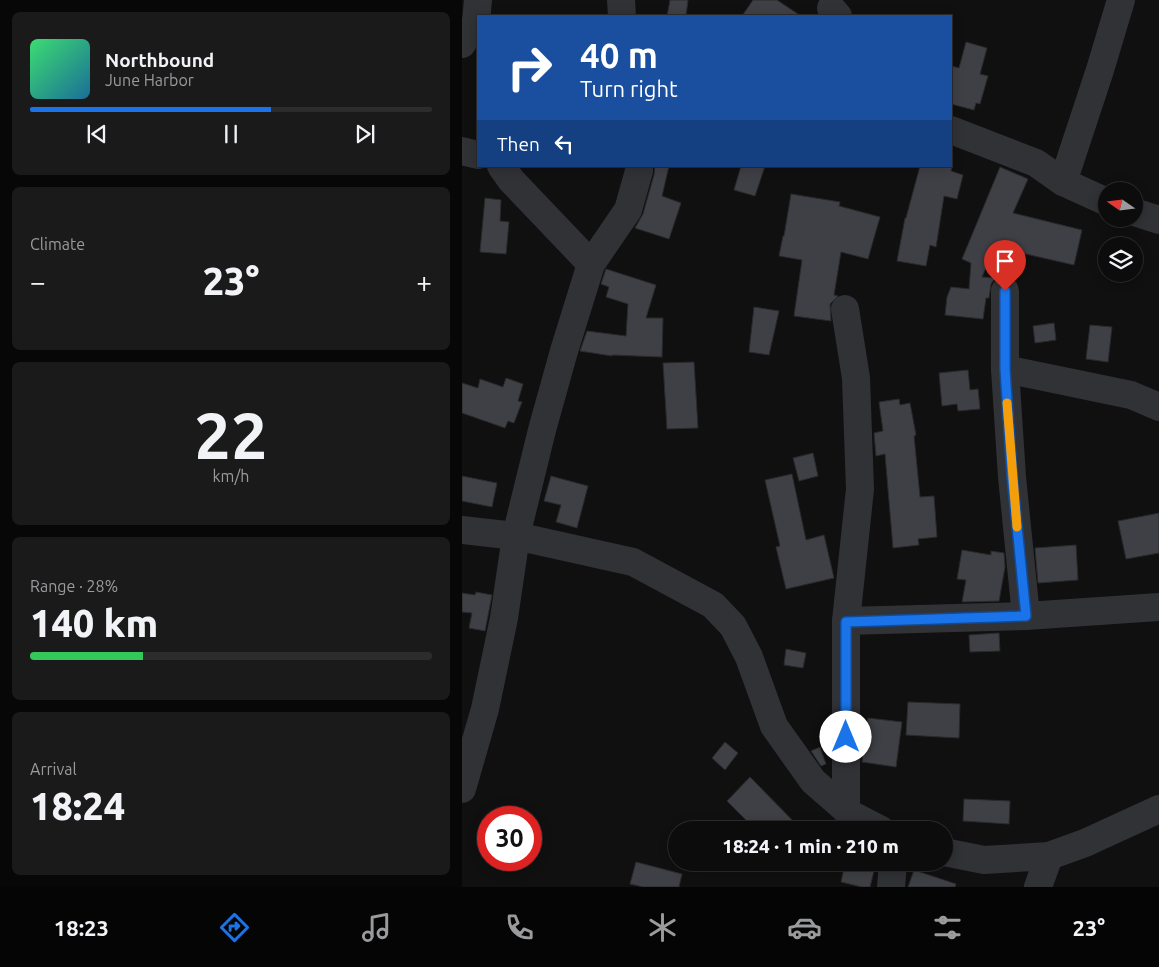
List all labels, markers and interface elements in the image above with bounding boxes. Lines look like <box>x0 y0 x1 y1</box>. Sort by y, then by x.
icon: right <box>497 35 562 100</box>
text: 40 m <box>580 35 658 75</box>
text: Northbound <box>105 49 214 71</box>
text: June Harbor <box>105 71 194 89</box>
text: Turn right <box>580 76 678 101</box>
icon: previous <box>83 120 111 148</box>
icon: pause <box>217 120 245 148</box>
icon: next <box>351 120 379 148</box>
icon: left <box>550 130 578 158</box>
text: Then <box>497 133 540 155</box>
north arrow <box>1098 182 1143 228</box>
map controls <box>1098 182 1143 282</box>
text: Climate <box>30 235 85 253</box>
button: layers <box>1098 237 1143 282</box>
pin <box>984 240 1026 291</box>
icon: arrive <box>991 247 1019 275</box>
text: 23° <box>203 260 259 302</box>
text: − <box>30 266 46 297</box>
text: + <box>416 266 432 297</box>
text: 22 <box>194 398 268 471</box>
text: km/h <box>213 467 249 485</box>
text: Range · 28% <box>30 577 118 595</box>
text: 140 km <box>30 602 158 644</box>
position arrow <box>819 710 871 762</box>
text: Arrival <box>30 760 77 778</box>
text: 18:24 <box>30 785 125 827</box>
speed limit sign: 30 <box>477 806 542 871</box>
text: 18:24 · 1 min · 210 m <box>722 835 899 857</box>
icon: directions <box>217 910 252 945</box>
icon: music <box>359 910 394 945</box>
icon: phone <box>502 910 537 945</box>
icon: climate <box>645 910 680 945</box>
icon: car <box>787 910 822 945</box>
icon: filters <box>930 910 965 945</box>
text: 18:23 <box>54 915 109 940</box>
text: 23° <box>1072 915 1105 940</box>

